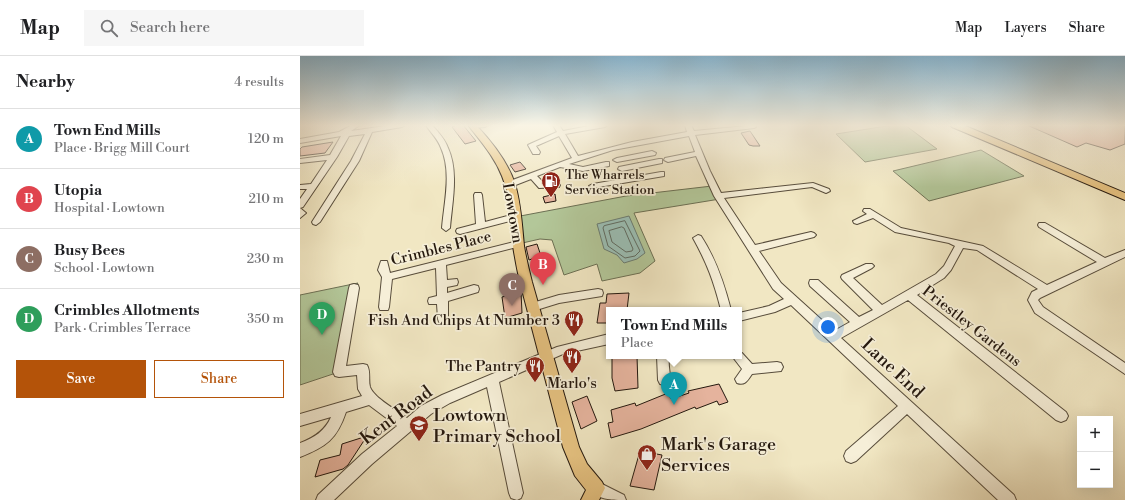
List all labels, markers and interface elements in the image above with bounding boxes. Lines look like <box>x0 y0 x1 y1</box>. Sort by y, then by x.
search box <box>84 10 364 46</box>
text: Map <box>20 16 60 40</box>
icon: search <box>98 17 120 39</box>
text: Search here <box>130 18 210 37</box>
text: Map <box>955 19 982 37</box>
text: Layers <box>1004 19 1047 37</box>
text: Share <box>1069 19 1105 37</box>
text: Nearby <box>16 71 75 93</box>
text: 4 results <box>234 74 284 90</box>
text: Town End Mills <box>54 121 161 140</box>
text: A <box>24 131 34 147</box>
text: 120 m <box>248 131 284 147</box>
text: Place · Brigg Mill Court <box>54 140 190 156</box>
place label: The Wharrels Service Station <box>565 167 655 198</box>
fuel station icon: The Wharrels Service Station <box>540 170 562 198</box>
text: Utopia <box>54 181 102 200</box>
street label: Lowtown <box>498 181 527 245</box>
text: B <box>24 191 34 207</box>
text: 210 m <box>249 191 284 207</box>
text: Hospital · Lowtown <box>54 200 165 216</box>
street label: Crimbles Place <box>389 227 493 270</box>
text: Busy Bees <box>54 241 125 260</box>
text: C <box>24 251 34 267</box>
text: 230 m <box>247 251 284 267</box>
pin: B <box>530 252 556 285</box>
text: School · Lowtown <box>54 260 154 276</box>
pin: C <box>499 273 525 306</box>
street label: Priestley Gardens <box>918 282 1025 371</box>
text: Crimbles Allotments <box>54 301 200 320</box>
pin: D <box>309 302 335 335</box>
popup <box>606 307 742 359</box>
restaurant icon: Fish And Chips At Number 3 <box>563 309 585 337</box>
text: D <box>24 311 34 327</box>
text: 350 m <box>247 311 284 327</box>
place label: Fish And Chips At Number 3 <box>368 311 560 330</box>
text: Town End Mills <box>621 316 727 335</box>
your location <box>818 317 838 337</box>
text: Park · Crimbles Terrace <box>54 320 191 336</box>
street label: Lane End <box>856 333 930 404</box>
text: Place <box>621 335 653 351</box>
restaurant icon: Marlo's <box>561 346 583 374</box>
restaurant icon: The Pantry <box>524 355 546 383</box>
place label: The Pantry <box>445 357 522 376</box>
button: Save <box>16 360 146 398</box>
button: Share <box>154 360 284 398</box>
pin: A <box>661 372 687 405</box>
place label: Marlo's <box>547 374 597 393</box>
street label: Kent Road <box>356 380 438 450</box>
place label: Lowtown Primary School <box>433 404 561 448</box>
school or university icon: Lowtown Primary School <box>408 414 430 442</box>
map controls <box>1077 416 1113 488</box>
button: + <box>1077 416 1113 452</box>
place label: Mark's Garage Services <box>661 433 776 477</box>
shop icon: Mark's Garage Services <box>636 443 658 471</box>
button: − <box>1077 452 1113 488</box>

